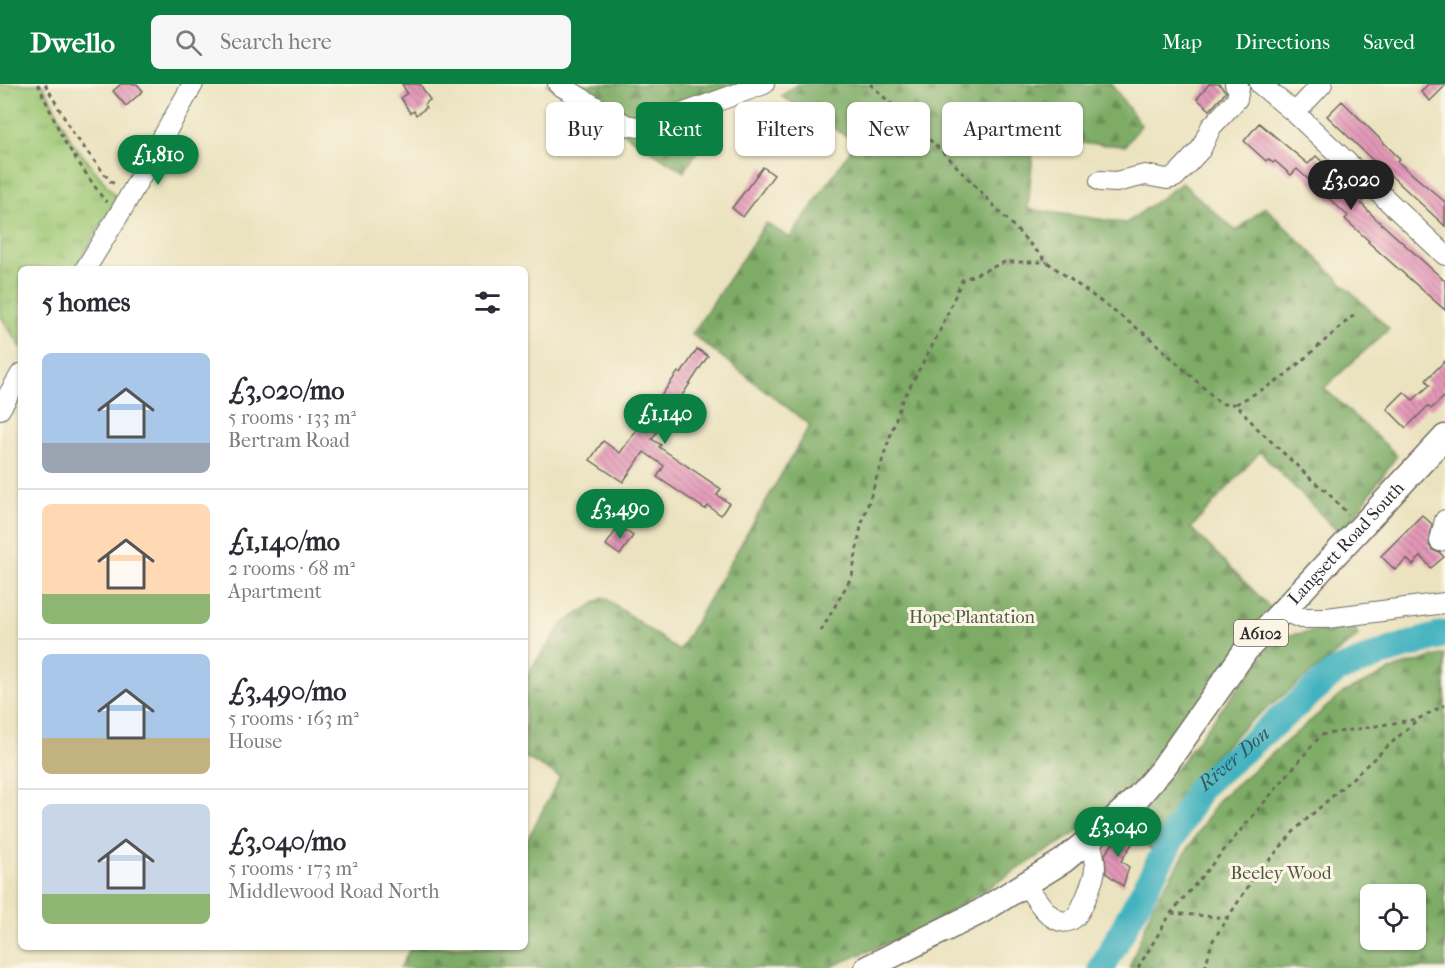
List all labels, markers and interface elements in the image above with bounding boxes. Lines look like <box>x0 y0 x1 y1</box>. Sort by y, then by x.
search box <box>151 15 571 69</box>
text: Dwello <box>30 26 115 59</box>
icon: search <box>172 26 205 59</box>
text: Search here <box>220 29 332 55</box>
text: Map <box>1162 30 1202 54</box>
text: Directions <box>1235 30 1330 54</box>
text: Saved <box>1363 30 1415 54</box>
chip: Buy <box>546 102 624 156</box>
chip: Rent <box>636 102 723 156</box>
chip: Filters <box>735 102 835 156</box>
chip: New <box>847 102 930 156</box>
chip: Apartment <box>942 102 1083 156</box>
pin: £1,810 <box>109 135 207 186</box>
text: £1,810 <box>132 143 184 166</box>
pin: £3,020 <box>1302 160 1400 211</box>
text: £3,020 <box>1322 168 1380 191</box>
icon: filters <box>471 286 504 319</box>
text: 5 homes <box>42 287 130 318</box>
text: £3,020/mo <box>228 375 344 406</box>
icon: home <box>90 377 162 449</box>
pin: £1,140 <box>616 394 714 445</box>
text: £1,140 <box>638 402 692 425</box>
text: 5 rooms · 133 m² <box>228 406 356 429</box>
text: Bertram Road <box>228 429 350 452</box>
street label: Langsett Road South <box>1283 477 1408 609</box>
pin: £3,490 <box>571 489 669 540</box>
text: £3,490 <box>590 497 650 520</box>
text: £1,140/mo <box>228 526 340 557</box>
icon: home <box>90 528 162 600</box>
text: 2 rooms · 68 m² <box>228 557 355 580</box>
text: Apartment <box>228 580 322 603</box>
park label: Hope Plantation <box>909 607 1036 628</box>
road number: A6102 <box>1234 620 1288 646</box>
text: £3,490/mo <box>228 676 346 707</box>
icon: home <box>90 678 162 750</box>
text: 5 rooms · 163 m² <box>228 707 359 730</box>
water label: River Don <box>1192 722 1274 796</box>
text: House <box>228 730 282 753</box>
pin: £3,040 <box>1069 807 1167 858</box>
text: £3,040 <box>1088 815 1148 838</box>
text: £3,040/mo <box>228 826 346 857</box>
icon: home <box>90 828 162 900</box>
text: 5 rooms · 173 m² <box>228 857 358 880</box>
park label: Beeley Wood <box>1231 863 1332 884</box>
text: Middlewood Road North <box>228 880 440 903</box>
map controls <box>1360 884 1426 950</box>
button: locate <box>1360 884 1426 950</box>

